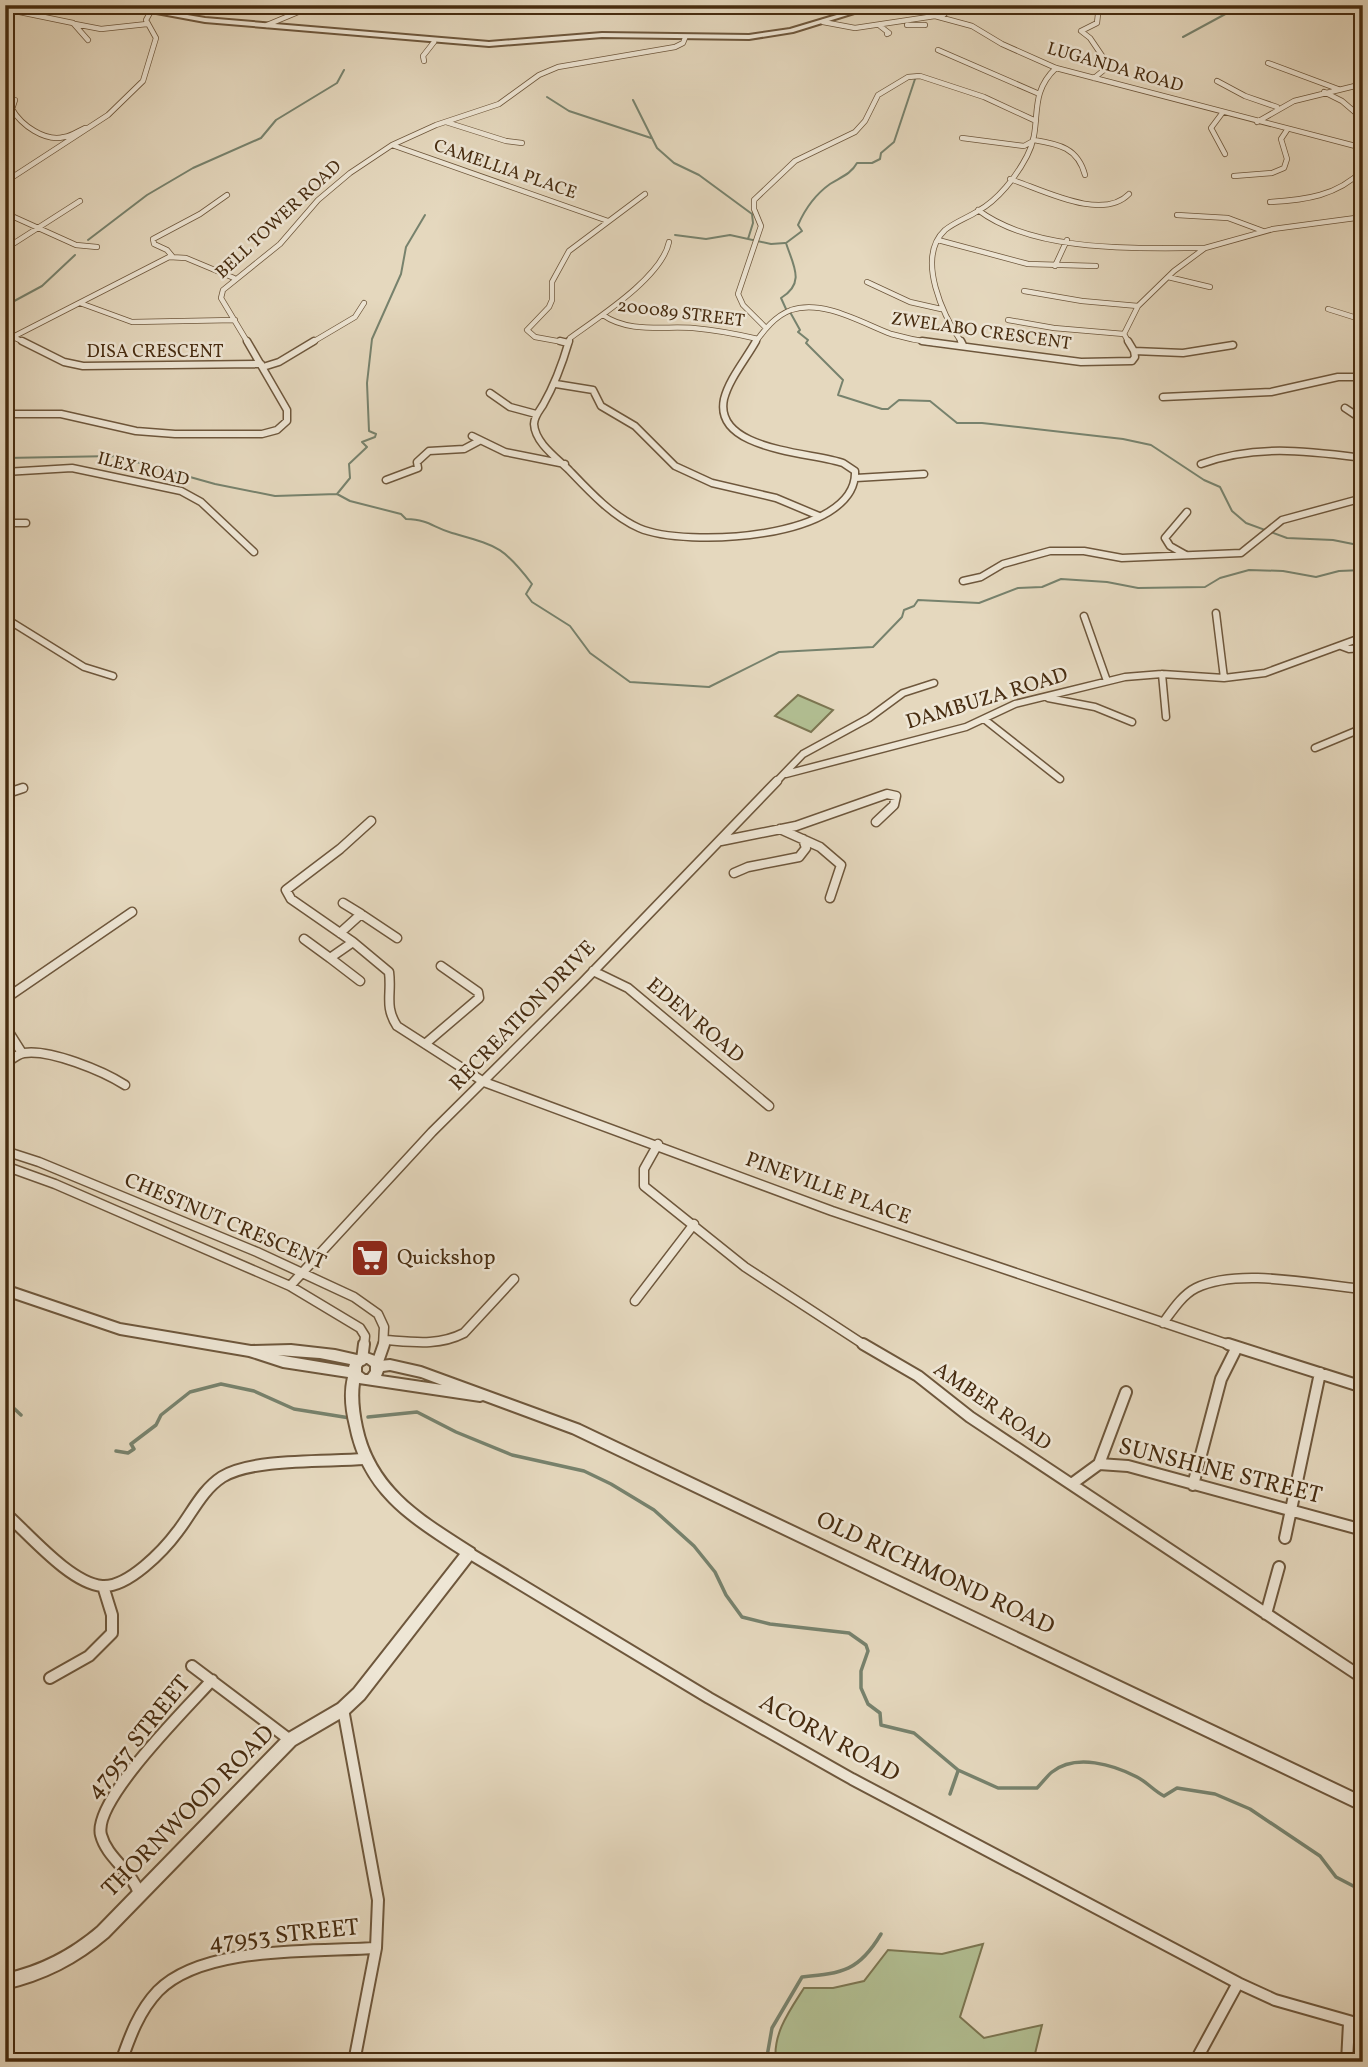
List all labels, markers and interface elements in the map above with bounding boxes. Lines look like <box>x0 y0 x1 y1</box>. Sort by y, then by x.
street label: LUGANDA ROAD <box>1044 37 1186 99</box>
street label: CAMELLIA PLACE <box>430 134 580 206</box>
street label: BELL TOWER ROAD <box>210 155 348 285</box>
street label: 200089 STREET <box>616 294 747 334</box>
street label: ZWELABO CRESCENT <box>889 307 1073 357</box>
street label: DISA CRESCENT <box>87 340 224 365</box>
street label: ILEX ROAD <box>94 447 192 493</box>
street label: DAMBUZA ROAD <box>902 661 1072 737</box>
street label: RECREATION DRIVE <box>443 934 603 1098</box>
street label: EDEN ROAD <box>640 971 750 1071</box>
street label: PINEVILLE PLACE <box>741 1146 915 1232</box>
street label: CHESTNUT CRESCENT <box>120 1166 330 1278</box>
supermarket icon: Quickshop <box>349 1237 391 1279</box>
place label: Quickshop <box>397 1244 496 1273</box>
street label: AMBER ROAD <box>927 1356 1057 1458</box>
street label: SUNSHINE STREET <box>1115 1430 1325 1514</box>
street label: OLD RICHMOND ROAD <box>810 1504 1060 1644</box>
street label: 47957 STREET <box>78 1669 200 1807</box>
street label: ACORN ROAD <box>753 1686 905 1792</box>
street label: THORNWOOD ROAD <box>95 1718 283 1906</box>
street label: 47953 STREET <box>207 1911 361 1961</box>

